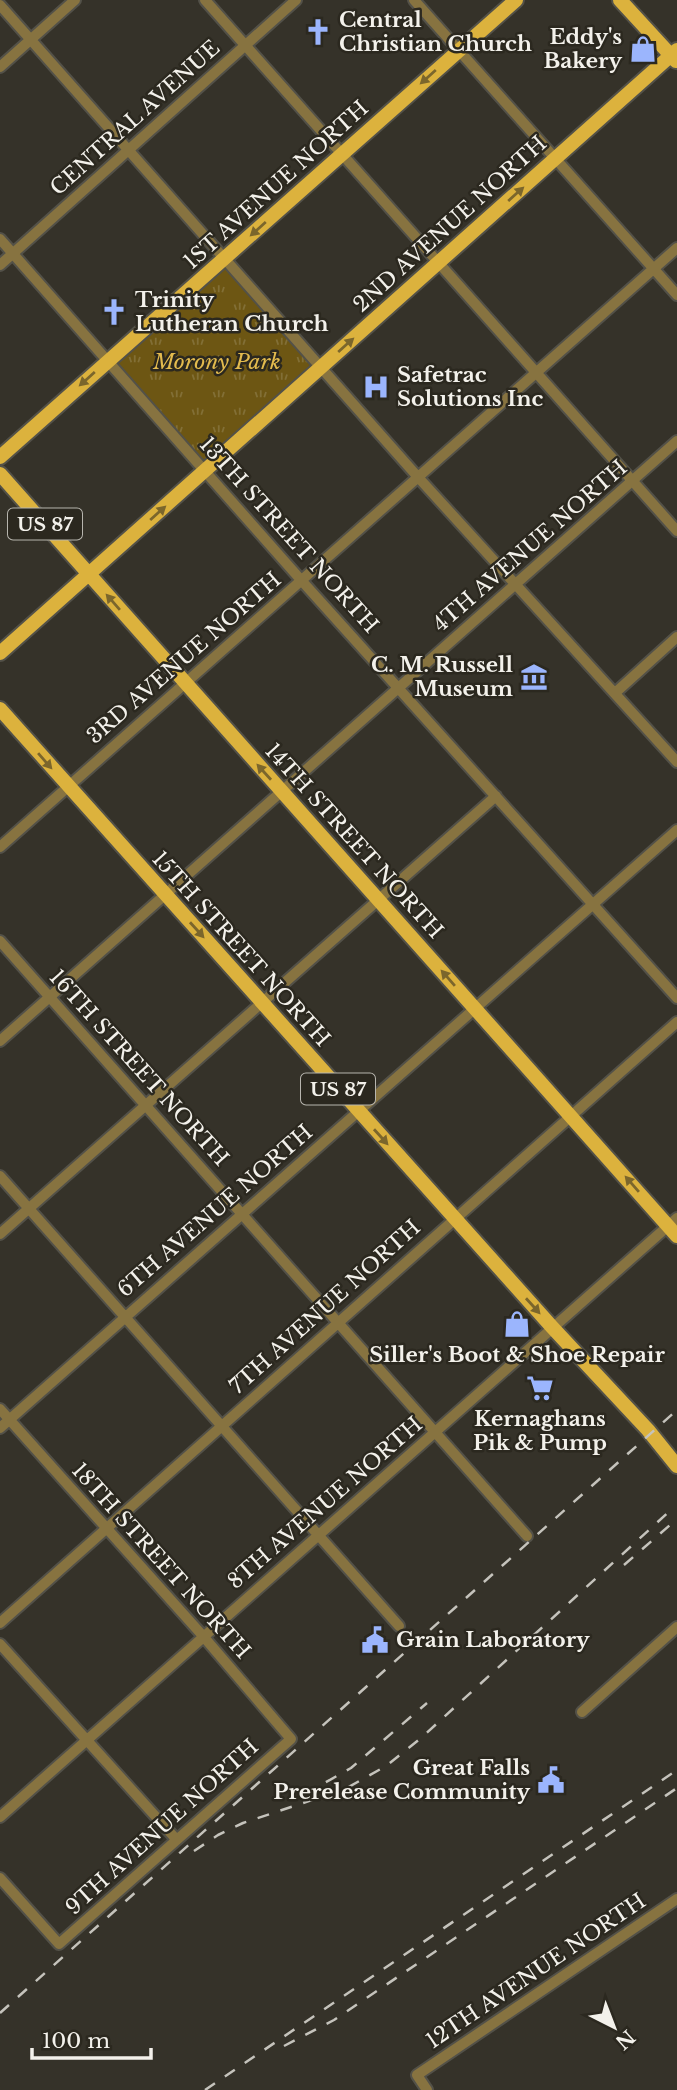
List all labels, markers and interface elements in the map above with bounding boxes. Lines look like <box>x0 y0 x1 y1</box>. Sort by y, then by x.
place label: Central Christian Church <box>339 7 532 57</box>
church icon: Central Christian Church <box>303 17 333 47</box>
place label: Eddy's Bakery <box>544 24 622 74</box>
shop icon: Eddy's Bakery <box>628 34 658 64</box>
street label: CENTRAL AVENUE <box>45 35 225 201</box>
one-way arrow <box>420 69 437 85</box>
street label: 1ST AVENUE NORTH <box>178 95 374 275</box>
street label: 2ND AVENUE NORTH <box>348 130 552 318</box>
one-way arrow <box>507 186 524 202</box>
one-way arrow <box>249 221 267 237</box>
place label: Trinity Lutheran Church <box>135 287 329 337</box>
church icon: Trinity Lutheran Church <box>99 297 129 327</box>
one-way arrow <box>337 337 354 353</box>
park label: Morony Park <box>152 349 281 375</box>
place label: Safetrac Solutions Inc <box>397 362 544 412</box>
one-way arrow <box>78 371 96 387</box>
hospital icon: Safetrac Solutions Inc <box>361 372 391 402</box>
street label: 13TH STREET NORTH <box>194 432 384 638</box>
street label: 4TH AVENUE NORTH <box>428 455 632 637</box>
one-way arrow <box>149 505 166 521</box>
road number: US 87 <box>8 509 82 540</box>
street label: 3RD AVENUE NORTH <box>82 567 286 749</box>
one-way arrow <box>106 593 121 610</box>
place label: C. M. Russell Museum <box>371 652 514 702</box>
museum icon: C. M. Russell Museum <box>519 662 549 692</box>
street label: 14TH STREET NORTH <box>259 738 449 944</box>
one-way arrow <box>37 752 52 769</box>
one-way arrow <box>256 763 272 781</box>
street label: 15TH STREET NORTH <box>146 846 336 1052</box>
one-way arrow <box>189 921 205 939</box>
street label: 16TH STREET NORTH <box>44 964 234 1172</box>
one-way arrow <box>440 969 456 987</box>
road number: US 87 <box>301 1074 375 1105</box>
street label: 6TH AVENUE NORTH <box>112 1119 318 1303</box>
one-way arrow <box>372 1128 388 1145</box>
one-way arrow <box>624 1175 640 1193</box>
street label: 7TH AVENUE NORTH <box>224 1214 426 1400</box>
one-way arrow <box>524 1297 540 1314</box>
shop icon: Siller's Boot & Shoe Repair <box>502 1309 532 1339</box>
place label: Siller's Boot & Shoe Repair <box>369 1342 665 1368</box>
supermarket icon: Kernaghans Pik & Pump <box>525 1373 555 1403</box>
place label: Kernaghans Pik & Pump <box>473 1406 607 1456</box>
street label: 8TH AVENUE NORTH <box>222 1411 428 1595</box>
street label: 18TH STREET NORTH <box>66 1458 256 1664</box>
public building icon: Grain Laboratory <box>360 1625 390 1655</box>
place label: Grain Laboratory <box>396 1627 590 1653</box>
street label: 9TH AVENUE NORTH <box>60 1734 264 1920</box>
place label: Great Falls Prerelease Community <box>273 1755 530 1805</box>
public building icon: Great Falls Prerelease Community <box>536 1765 566 1795</box>
street label: 12TH AVENUE NORTH <box>421 1888 651 2054</box>
north arrow <box>579 1992 649 2062</box>
scale bar <box>32 2016 150 2060</box>
text: 100 m <box>42 2028 110 2054</box>

